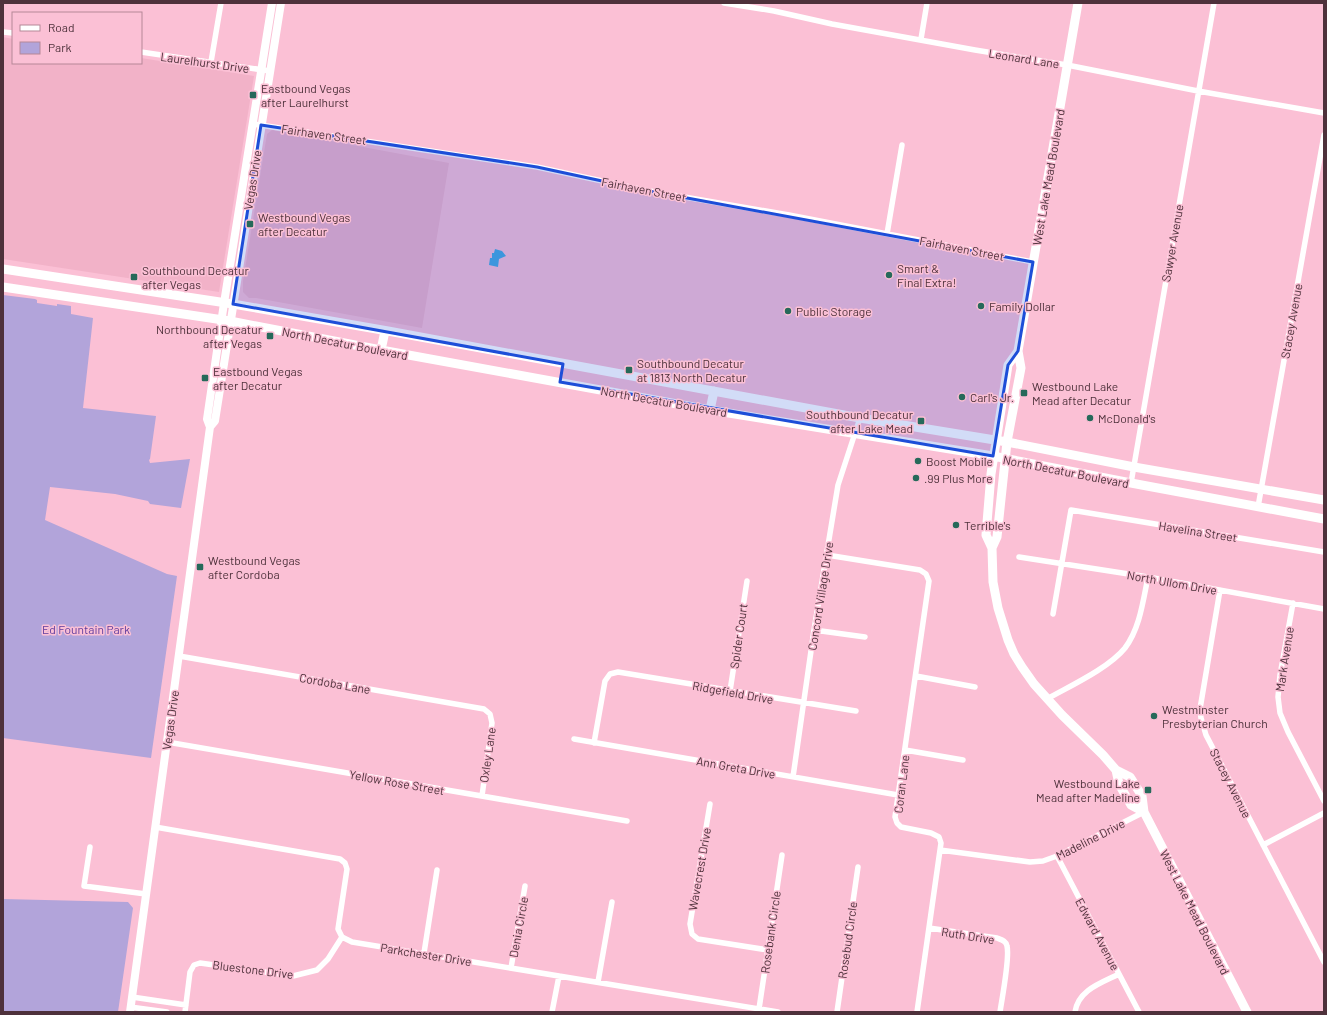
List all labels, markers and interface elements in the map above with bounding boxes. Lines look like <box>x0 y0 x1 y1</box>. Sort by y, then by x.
legend <box>12 12 142 64</box>
text: Road <box>48 20 75 34</box>
text: Park <box>48 40 72 54</box>
street label: Leonard Lane <box>988 46 1060 70</box>
street label: Laurelhurst Drive <box>160 49 250 75</box>
place label: Eastbound Vegas after Laurelhurst <box>261 81 351 109</box>
marker: Eastbound Vegas after Laurelhurst <box>248 90 258 100</box>
street label: West Lake Mead Boulevard <box>1029 108 1067 246</box>
street label: Fairhaven Street <box>280 121 368 147</box>
street label: Vegas Drive <box>240 149 264 211</box>
street label: Fairhaven Street <box>600 174 688 204</box>
street label: Sawyer Avenue <box>1158 203 1186 283</box>
place label: Westbound Vegas after Decatur <box>258 210 351 238</box>
marker: Westbound Vegas after Decatur <box>245 219 255 229</box>
street label: Fairhaven Street <box>918 233 1006 263</box>
place label: Smart & Final Extra! <box>897 261 956 289</box>
place label: Southbound Decatur after Vegas <box>142 263 250 291</box>
marker: Smart & Final Extra! <box>884 270 894 280</box>
marker: Southbound Decatur after Vegas <box>129 272 139 282</box>
street label: Stacey Avenue <box>1278 282 1304 360</box>
place label: Family Dollar <box>989 299 1056 313</box>
marker: Family Dollar <box>976 301 986 311</box>
place label: Public Storage <box>796 304 872 318</box>
marker: Public Storage <box>783 306 793 316</box>
place label: Northbound Decatur after Vegas <box>156 322 263 350</box>
street label: North Decatur Boulevard <box>281 324 409 362</box>
marker: Northbound Decatur after Vegas <box>265 331 275 341</box>
place label: Southbound Decatur at 1813 North Decatur <box>637 356 747 384</box>
place label: Eastbound Vegas after Decatur <box>213 364 303 392</box>
marker: Southbound Decatur at 1813 North Decatur <box>624 365 634 375</box>
marker: Eastbound Vegas after Decatur <box>200 373 210 383</box>
place label: Westbound Lake Mead after Decatur <box>1032 379 1132 407</box>
street label: North Decatur Boulevard <box>600 383 728 419</box>
marker: Westbound Lake Mead after Decatur <box>1019 388 1029 398</box>
place label: Carl's Jr. <box>970 390 1014 404</box>
marker: Carl's Jr. <box>957 392 967 402</box>
place label: Southbound Decatur after Lake Mead <box>806 407 914 435</box>
place label: McDonald's <box>1098 411 1156 425</box>
marker: McDonald's <box>1085 413 1095 423</box>
marker: Southbound Decatur after Lake Mead <box>916 416 926 426</box>
street label: North Decatur Boulevard <box>1002 452 1130 490</box>
place label: Boost Mobile <box>926 454 993 468</box>
marker: Boost Mobile <box>913 456 923 466</box>
place label: .99 Plus More <box>924 471 993 485</box>
marker: .99 Plus More <box>911 473 921 483</box>
place label: Terrible's <box>964 518 1011 532</box>
street label: Havelina Street <box>1158 518 1238 544</box>
marker: Terrible's <box>951 520 961 530</box>
street label: Concord Village Drive <box>804 541 836 651</box>
place label: Westbound Vegas after Cordoba <box>208 553 301 581</box>
marker: Westbound Vegas after Cordoba <box>195 562 205 572</box>
street label: North Ullom Drive <box>1126 567 1218 597</box>
street label: Spider Court <box>727 603 749 669</box>
park label: Ed Fountain Park <box>42 622 130 636</box>
street label: Mark Avenue <box>1272 625 1296 693</box>
street label: Cordoba Lane <box>298 670 372 696</box>
street label: Ridgefield Drive <box>691 678 775 706</box>
street label: Vegas Drive <box>159 689 181 751</box>
place label: Westminster Presbyterian Church <box>1162 702 1268 730</box>
marker: Westminster Presbyterian Church <box>1149 711 1159 721</box>
street label: Oxley Lane <box>476 726 498 784</box>
street label: Stacey Avenue <box>1208 746 1254 820</box>
street label: Ann Greta Drive <box>695 753 777 781</box>
street label: Coran Lane <box>890 754 912 814</box>
street label: Yellow Rose Street <box>348 767 446 797</box>
place label: Westbound Lake Mead after Madeline <box>1036 776 1140 804</box>
marker: Westbound Lake Mead after Madeline <box>1143 785 1153 795</box>
street label: Madeline Drive <box>1053 816 1127 862</box>
street label: Wavecrest Drive <box>685 826 713 912</box>
street label: West Lake Mead Boulevard <box>1157 847 1233 977</box>
street label: Rosebank Circle <box>757 890 783 974</box>
street label: Denia Circle <box>506 895 530 959</box>
street label: Edward Avenue <box>1073 895 1123 973</box>
street label: Rosebud Circle <box>835 900 859 980</box>
street label: Ruth Drive <box>940 924 996 946</box>
street label: Parkchester Drive <box>379 940 473 968</box>
street label: Bluestone Drive <box>212 957 294 981</box>

